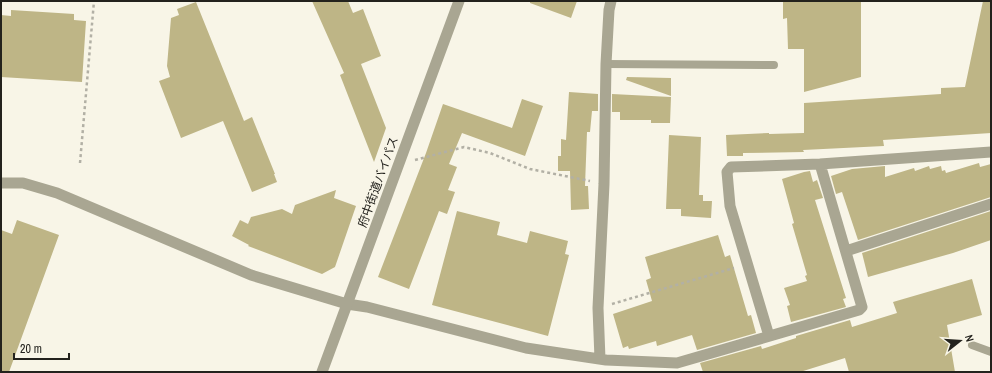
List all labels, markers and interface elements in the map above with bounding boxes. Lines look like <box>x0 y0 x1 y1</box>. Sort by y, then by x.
street label: 府中街道バイパス <box>354 134 402 230</box>
north arrow <box>940 321 980 361</box>
text: N <box>962 333 977 343</box>
scale bar <box>14 335 69 361</box>
text: 20 m <box>20 341 42 357</box>

